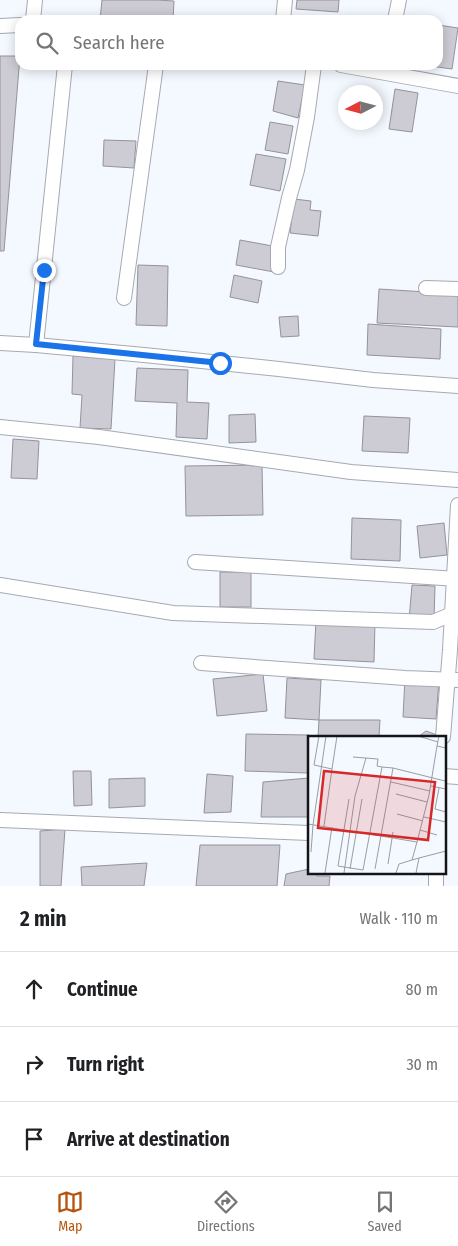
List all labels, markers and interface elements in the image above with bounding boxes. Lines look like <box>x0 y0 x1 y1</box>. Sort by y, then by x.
search box <box>15 15 443 70</box>
icon: search <box>33 29 61 57</box>
text: Search here <box>73 31 165 54</box>
north arrow <box>338 85 383 130</box>
route end <box>33 259 56 282</box>
route start <box>209 352 232 375</box>
inset map <box>308 736 446 874</box>
text: 2 min <box>20 906 67 932</box>
text: Walk · 110 m <box>360 909 438 928</box>
icon: ahead <box>20 975 48 1003</box>
text: Continue <box>67 978 138 1001</box>
text: 80 m <box>406 980 438 999</box>
icon: right <box>20 1050 48 1078</box>
text: Turn right <box>67 1053 144 1076</box>
text: 30 m <box>406 1055 438 1074</box>
icon: arrive <box>20 1125 48 1153</box>
text: Arrive at destination <box>67 1128 230 1151</box>
tab: Map <box>56 1188 84 1235</box>
tab: Directions <box>197 1188 255 1235</box>
tab: Saved <box>367 1188 402 1235</box>

